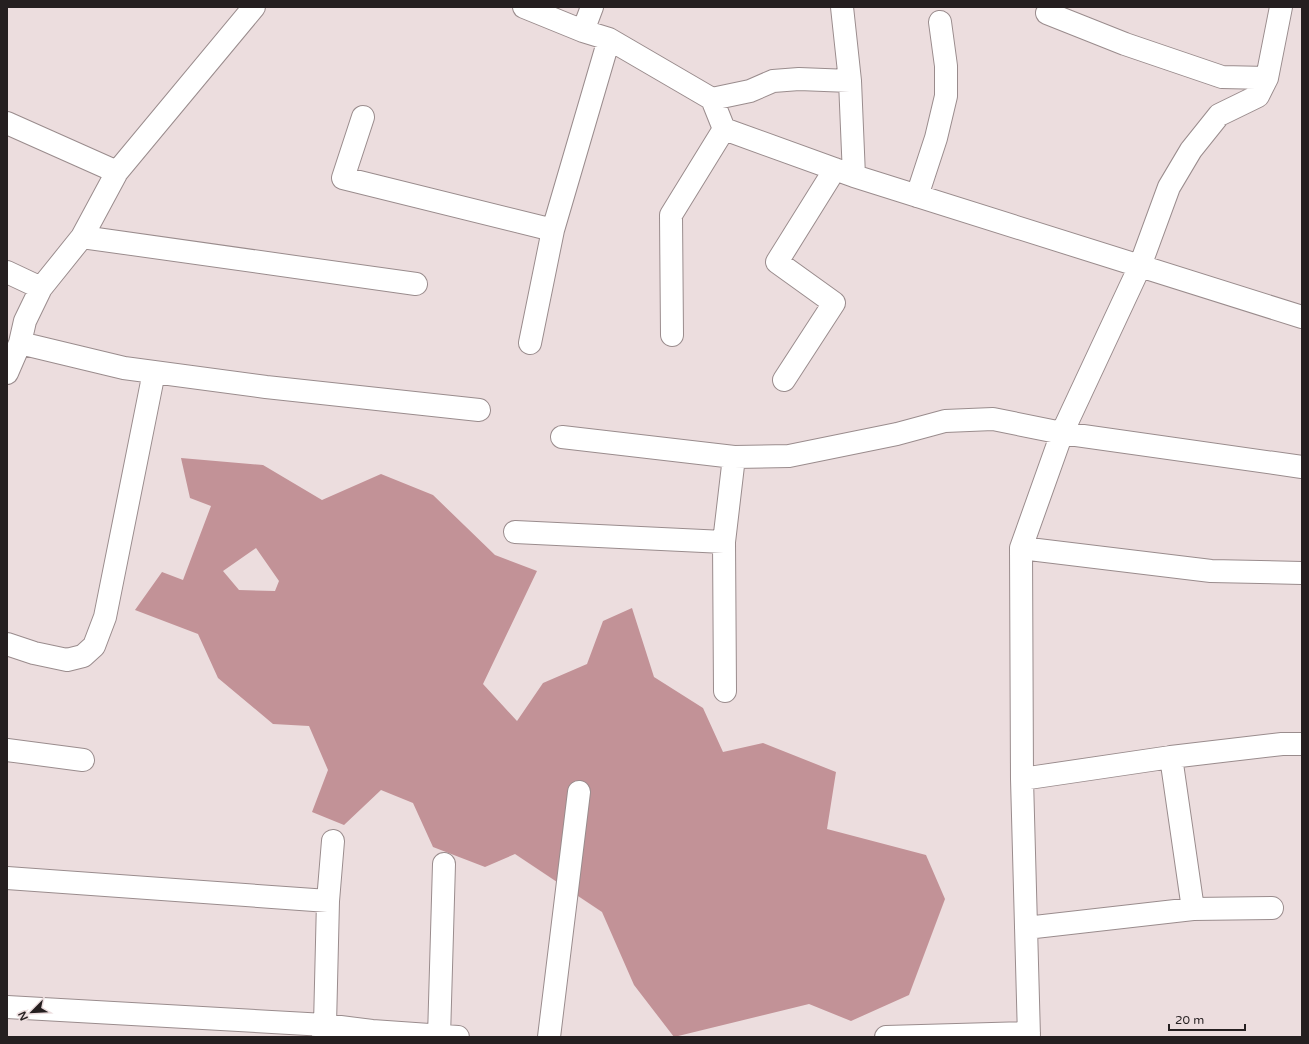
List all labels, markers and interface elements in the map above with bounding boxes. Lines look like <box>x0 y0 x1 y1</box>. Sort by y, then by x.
north arrow <box>12 992 52 1032</box>
scale bar <box>1169 1006 1245 1032</box>
text: N <box>16 1009 31 1023</box>
text: 20 m <box>1175 1013 1204 1027</box>

